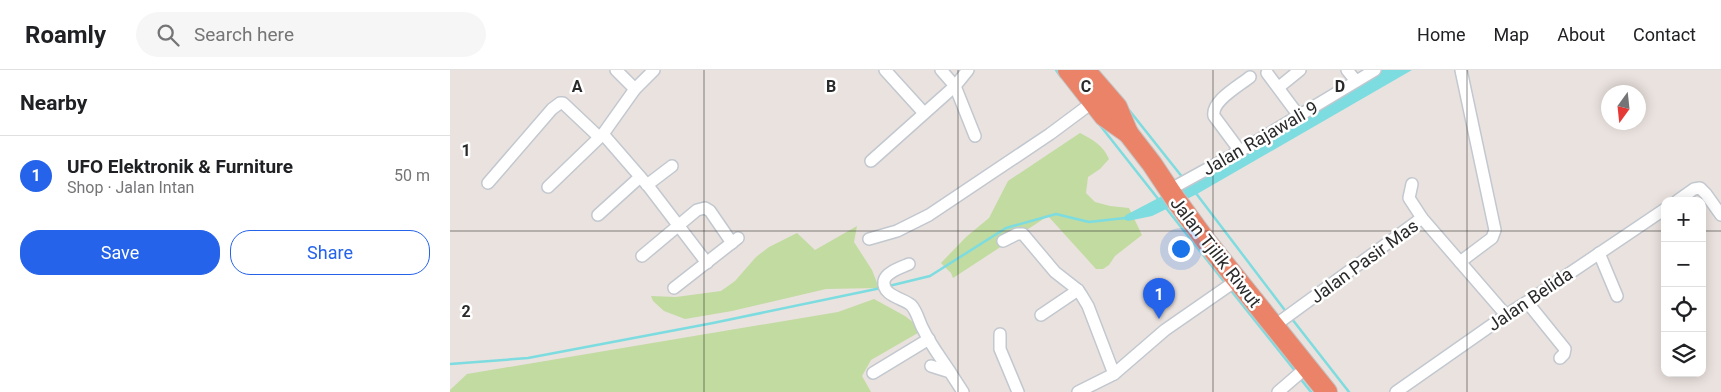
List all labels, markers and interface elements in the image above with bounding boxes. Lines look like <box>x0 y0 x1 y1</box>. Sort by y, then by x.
search box <box>136 12 486 57</box>
text: Roamly <box>25 21 106 49</box>
icon: search <box>154 21 182 49</box>
text: Search here <box>194 23 294 46</box>
text: Home <box>1417 24 1466 45</box>
text: Map <box>1494 24 1529 45</box>
text: About <box>1557 24 1605 45</box>
text: Contact <box>1633 24 1696 45</box>
text: A <box>572 77 583 96</box>
text: B <box>826 77 836 96</box>
text: C <box>1081 77 1091 96</box>
text: D <box>1335 77 1345 96</box>
north arrow <box>1601 85 1646 130</box>
text: Nearby <box>20 91 87 115</box>
street label: Jalan Rajawali 9 <box>1198 96 1322 180</box>
text: 1 <box>461 141 471 160</box>
text: UFO Elektronik & Furniture <box>67 155 293 178</box>
text: 1 <box>31 166 41 185</box>
text: 50 m <box>394 166 430 185</box>
text: Shop · Jalan Intan <box>67 178 194 197</box>
street label: Jalan Tjilik Riwut <box>1166 193 1266 312</box>
map controls <box>1661 197 1706 377</box>
button: + <box>1661 197 1706 242</box>
street label: Jalan Pasir Mas <box>1306 215 1422 307</box>
button: Save <box>20 230 220 275</box>
button: Share <box>230 230 430 275</box>
your location <box>1168 236 1194 262</box>
button: − <box>1661 242 1706 287</box>
street label: Jalan Belida <box>1484 263 1576 335</box>
pin: 1 <box>1143 278 1175 319</box>
button: locate <box>1661 287 1706 332</box>
text: 2 <box>461 302 471 321</box>
button: layers <box>1661 332 1706 377</box>

